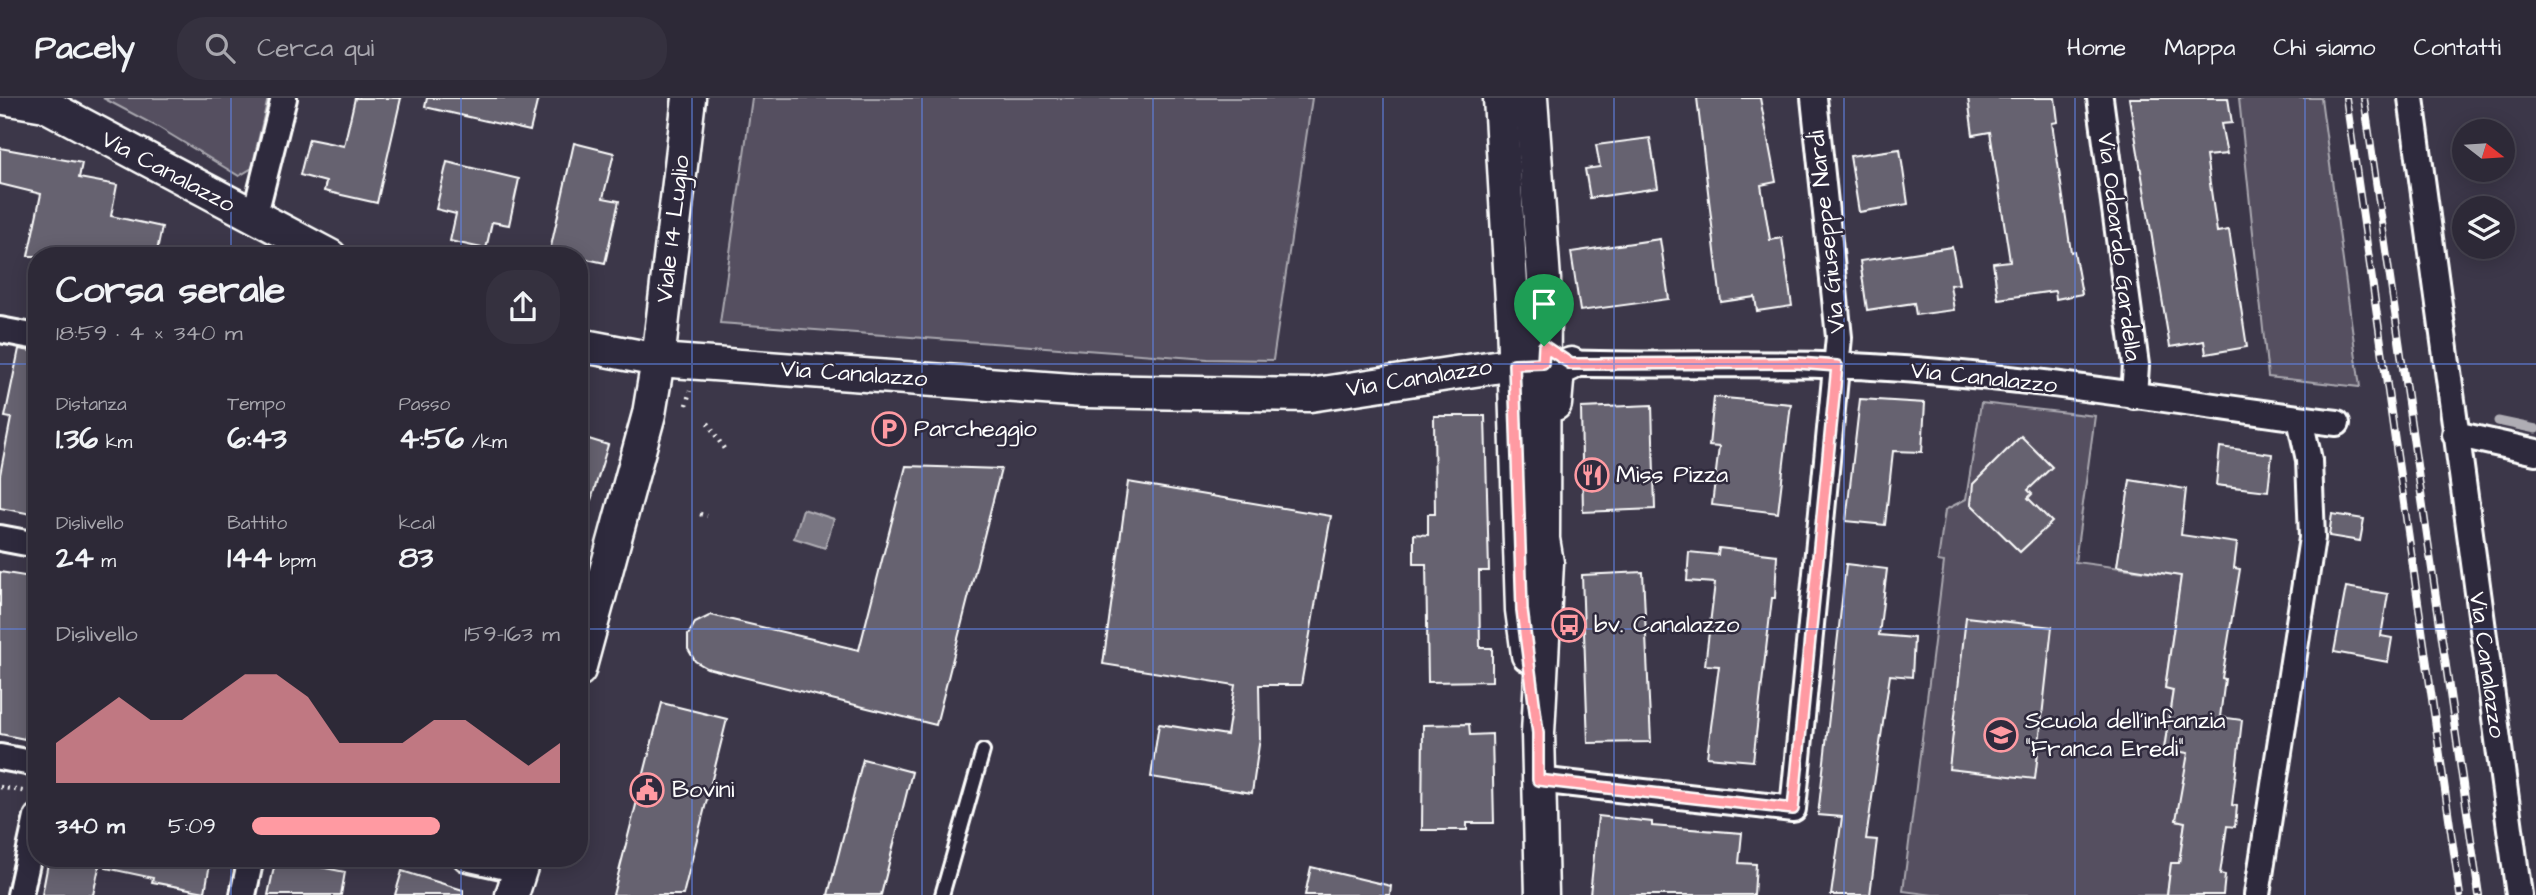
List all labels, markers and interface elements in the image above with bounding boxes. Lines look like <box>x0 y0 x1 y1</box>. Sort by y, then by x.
search box <box>177 17 667 80</box>
text: Pacely <box>35 25 135 71</box>
icon: search <box>201 29 239 67</box>
text: Cerca qui <box>257 30 374 66</box>
text: Home <box>2067 31 2126 65</box>
text: Mappa <box>2164 31 2235 65</box>
text: Chi siamo <box>2273 31 2376 65</box>
text: Contatti <box>2414 31 2501 65</box>
north arrow <box>2452 119 2515 182</box>
map controls <box>2452 119 2515 259</box>
street label: Via Canalazzo <box>95 122 241 222</box>
street label: Via Giuseppe Nardi <box>1799 129 1855 335</box>
street label: Via Odoardo Gardella <box>2088 131 2150 363</box>
street label: Viale 14 Luglio <box>647 153 700 305</box>
button: layers <box>2452 196 2515 259</box>
text: Corsa serale <box>56 265 285 317</box>
button: share <box>486 270 560 344</box>
pin <box>1514 274 1574 346</box>
icon: arrive <box>1525 285 1563 323</box>
text: 18:59 · 4 × 340 m <box>56 317 243 349</box>
street label: Via Canalazzo <box>1344 350 1495 406</box>
street label: Via Canalazzo <box>779 352 929 396</box>
street label: Via Canalazzo <box>1909 353 2059 403</box>
text: Distanza <box>56 391 127 418</box>
text: Tempo <box>227 391 286 418</box>
text: Passo <box>399 391 450 418</box>
parking icon: Parcheggio <box>870 410 908 448</box>
place label: Parcheggio <box>914 412 1037 447</box>
text: 1.36 <box>56 418 98 460</box>
text: 6:43 <box>227 418 287 460</box>
text: 4:56 <box>399 418 464 460</box>
text: km <box>98 429 132 456</box>
text: /km <box>464 429 507 456</box>
restaurant icon: Miss Pizza <box>1573 456 1611 494</box>
place label: Miss Pizza <box>1616 458 1728 492</box>
text: Dislivello <box>56 510 123 537</box>
text: Battito <box>227 510 287 537</box>
text: kcal <box>399 510 435 537</box>
text: 24 <box>56 537 94 579</box>
text: 144 <box>227 537 272 579</box>
text: 83 <box>399 537 433 579</box>
text: m <box>94 548 116 575</box>
text: bpm <box>272 548 316 575</box>
street label: Via Canalazzo <box>2460 590 2514 741</box>
bus stop icon: bv. Canalazzo <box>1550 606 1588 644</box>
place label: bv. Canalazzo <box>1594 608 1740 642</box>
text: Dislivello <box>56 618 138 650</box>
text: 159–163 m <box>464 618 560 650</box>
place label: Scuola dell'infanzia "Franca Eredi" <box>2025 704 2225 766</box>
school or university icon: Scuola dell'infanzia "Franca Eredi" <box>1982 716 2020 754</box>
public building icon: Bovini <box>628 771 666 809</box>
place label: Bovini <box>672 773 735 807</box>
text: 340 m <box>56 810 125 842</box>
text: 5:09 <box>168 810 216 842</box>

